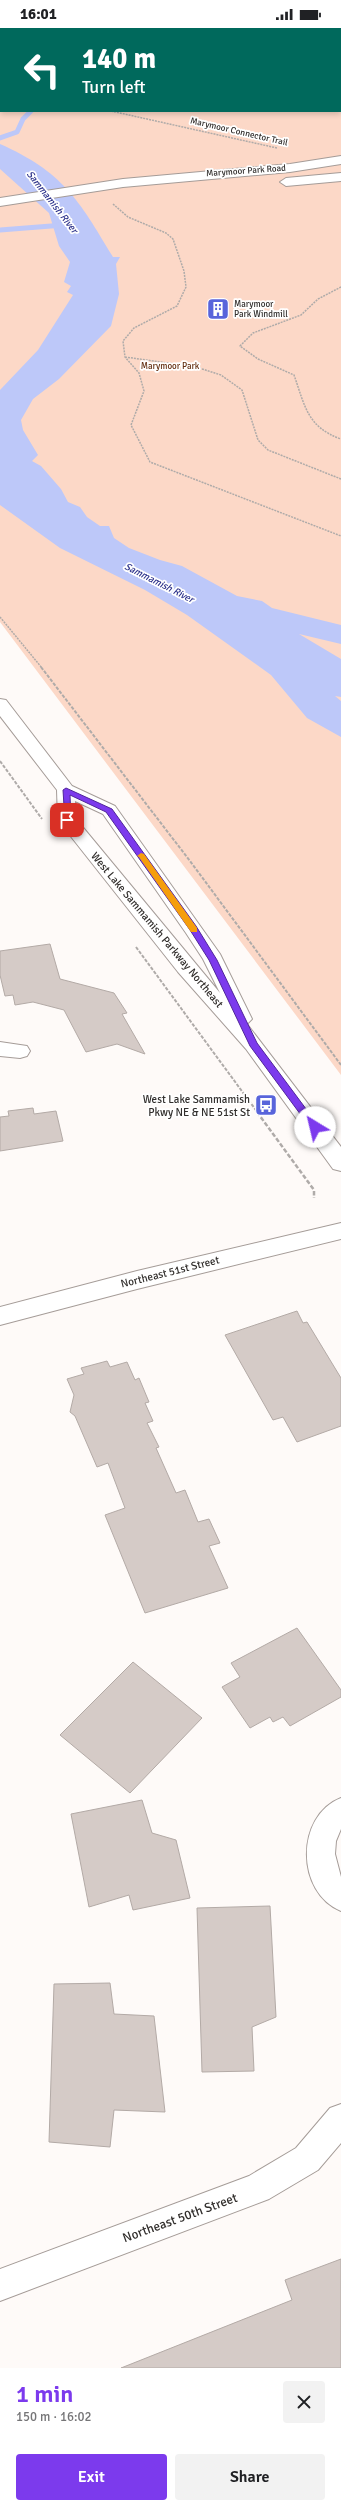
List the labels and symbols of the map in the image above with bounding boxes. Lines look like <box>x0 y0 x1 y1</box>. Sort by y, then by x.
street label: Marymoor Connector Trail <box>189 115 289 149</box>
street label: Marymoor Park Road <box>206 163 286 179</box>
water label: Sammamish River <box>24 168 81 237</box>
building icon: Marymoor Park Windmill <box>205 296 231 322</box>
place label: Marymoor Park Windmill <box>234 299 288 320</box>
park label: Marymoor Park <box>141 361 200 372</box>
water label: Sammamish River <box>122 560 197 606</box>
pin <box>50 803 84 837</box>
street label: West Lake Sammamish Parkway Northeast <box>88 850 226 1010</box>
bus stop icon: West Lake Sammamish Pkwy NE & NE 51st St <box>253 1092 279 1118</box>
place label: West Lake Sammamish Pkwy NE & NE 51st St <box>143 1093 250 1119</box>
position arrow <box>294 1106 336 1148</box>
street label: Northeast 51st Street <box>119 1253 221 1291</box>
street label: Northeast 50th Street <box>120 2190 240 2246</box>

